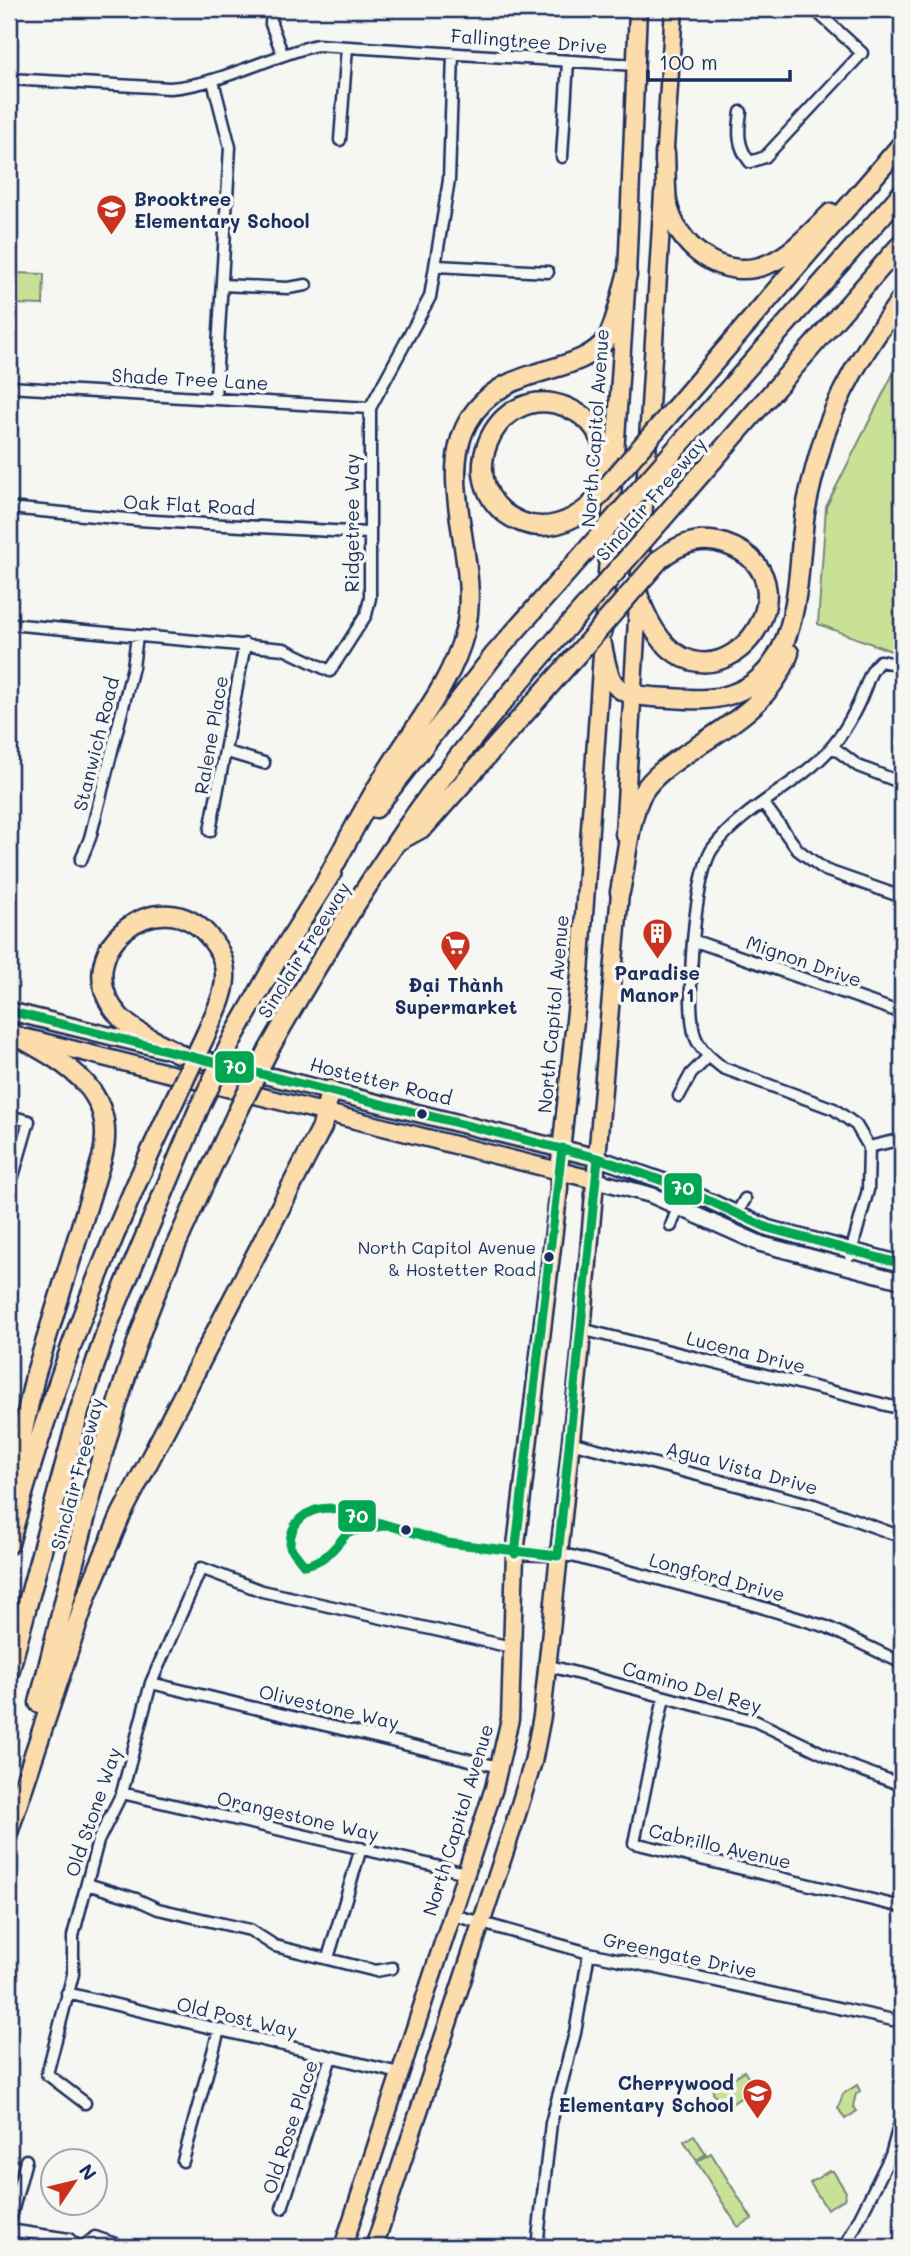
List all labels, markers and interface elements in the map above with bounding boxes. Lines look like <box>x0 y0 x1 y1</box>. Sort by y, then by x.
street label: Fallingtree Drive <box>450 23 608 58</box>
scale bar <box>648 38 790 82</box>
text: 100 m <box>659 48 718 75</box>
place label: Brooktree Elementary School <box>134 186 310 233</box>
school or university icon: Brooktree Elementary School <box>94 193 128 237</box>
street label: North Capitol Avenue <box>575 328 614 528</box>
street label: Shade Tree Lane <box>111 362 269 395</box>
street label: Sinclair Freeway <box>590 431 711 566</box>
street label: Ridgetree Way <box>339 454 364 592</box>
street label: Oak Flat Road <box>122 489 256 520</box>
street label: Stanwich Road <box>67 674 124 814</box>
street label: Ralene Place <box>188 674 233 796</box>
street label: Sinclair Freeway <box>252 877 356 1023</box>
street label: North Capitol Avenue <box>531 914 574 1114</box>
building icon: Paradise Manor 1 <box>640 917 674 961</box>
supermarket icon: Đại Thành Supermarket <box>439 929 473 973</box>
street label: Mignon Drive <box>743 929 865 992</box>
place label: Paradise Manor 1 <box>614 960 700 1007</box>
place label: Đại Thành Supermarket <box>395 972 517 1019</box>
line badge: 70 <box>214 1050 255 1084</box>
street label: Hostetter Road <box>307 1051 455 1110</box>
text: 70 <box>224 1054 246 1079</box>
unlabelled marker <box>415 1107 429 1121</box>
line badge: 70 <box>663 1172 703 1206</box>
text: 70 <box>672 1175 694 1200</box>
place label: North Capitol Avenue & Hostetter Road <box>358 1236 536 1280</box>
marker: North Capitol Avenue & Hostetter Road <box>542 1250 556 1264</box>
street label: Lucena Drive <box>684 1325 808 1378</box>
street label: Sinclair Freeway <box>44 1395 109 1553</box>
street label: Agua Vista Drive <box>663 1435 821 1500</box>
line badge: 70 <box>337 1499 377 1533</box>
text: 70 <box>346 1503 368 1528</box>
unlabelled marker <box>399 1523 413 1537</box>
street label: Longford Drive <box>647 1546 788 1607</box>
street label: Camino Del Rey <box>620 1655 765 1718</box>
street label: Olivestone Way <box>257 1678 402 1735</box>
street label: North Capitol Avenue <box>416 1721 499 1919</box>
street label: Old Stone Way <box>59 1744 126 1880</box>
street label: Orangestone Way <box>215 1785 382 1846</box>
street label: Cabrillo Avenue <box>646 1817 794 1874</box>
street label: Greengate Drive <box>601 1926 759 1983</box>
street label: Old Post Way <box>174 1991 300 2043</box>
street label: Old Rose Place <box>256 2057 323 2197</box>
place label: Cherrywood Elementary School <box>558 2070 734 2117</box>
school or university icon: Cherrywood Elementary School <box>740 2077 774 2121</box>
north arrow <box>38 2148 108 2218</box>
text: N <box>74 2159 103 2185</box>

